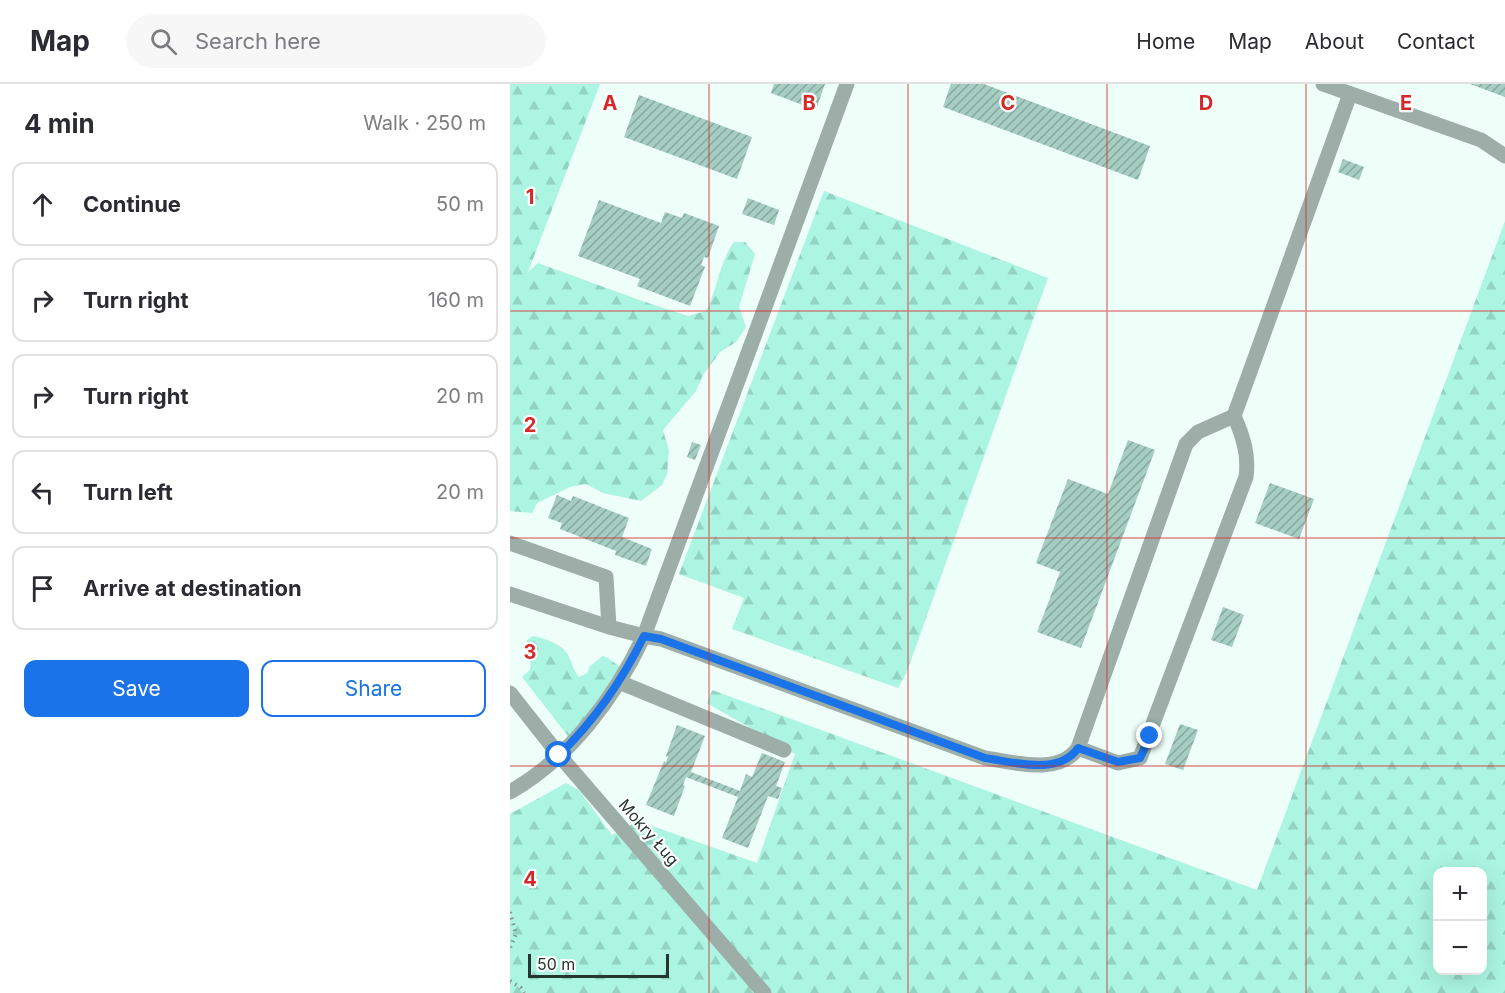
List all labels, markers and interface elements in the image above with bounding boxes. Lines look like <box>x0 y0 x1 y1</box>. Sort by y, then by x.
search box <box>126 14 546 68</box>
text: Map <box>30 24 90 58</box>
icon: search <box>147 25 180 58</box>
text: Search here <box>195 28 321 54</box>
text: Home <box>1136 29 1195 54</box>
text: Map <box>1228 29 1272 54</box>
text: About <box>1305 29 1364 54</box>
text: Contact <box>1397 29 1475 54</box>
text: A <box>603 91 618 115</box>
text: B <box>802 91 816 115</box>
text: C <box>1001 91 1015 115</box>
text: D <box>1199 91 1213 115</box>
text: E <box>1400 91 1412 115</box>
text: 4 min <box>24 108 95 139</box>
text: Walk · 250 m <box>363 111 486 135</box>
text: 1 <box>526 185 534 209</box>
icon: ahead <box>26 188 59 221</box>
text: Continue <box>83 191 181 217</box>
text: 50 m <box>436 192 484 216</box>
icon: right <box>26 284 59 317</box>
text: Turn right <box>83 287 189 313</box>
text: 160 m <box>428 288 484 312</box>
icon: right <box>26 380 59 413</box>
text: Turn right <box>83 383 189 409</box>
text: 20 m <box>436 384 484 408</box>
text: 2 <box>524 413 536 437</box>
icon: left <box>26 476 59 509</box>
text: Turn left <box>83 479 173 505</box>
text: 20 m <box>436 480 484 504</box>
icon: arrive <box>26 572 59 605</box>
text: Arrive at destination <box>83 575 302 601</box>
text: 3 <box>524 640 536 664</box>
button: Save <box>24 660 249 717</box>
button: Share <box>261 660 486 717</box>
route end <box>1136 722 1162 748</box>
route start <box>545 741 571 767</box>
street label: Mokry Ług <box>615 795 683 869</box>
text: 4 <box>523 867 537 891</box>
map controls <box>1433 867 1487 975</box>
button: + <box>1433 867 1487 921</box>
button: − <box>1433 921 1487 975</box>
scale bar <box>528 951 669 978</box>
text: 50 m <box>537 954 575 974</box>

